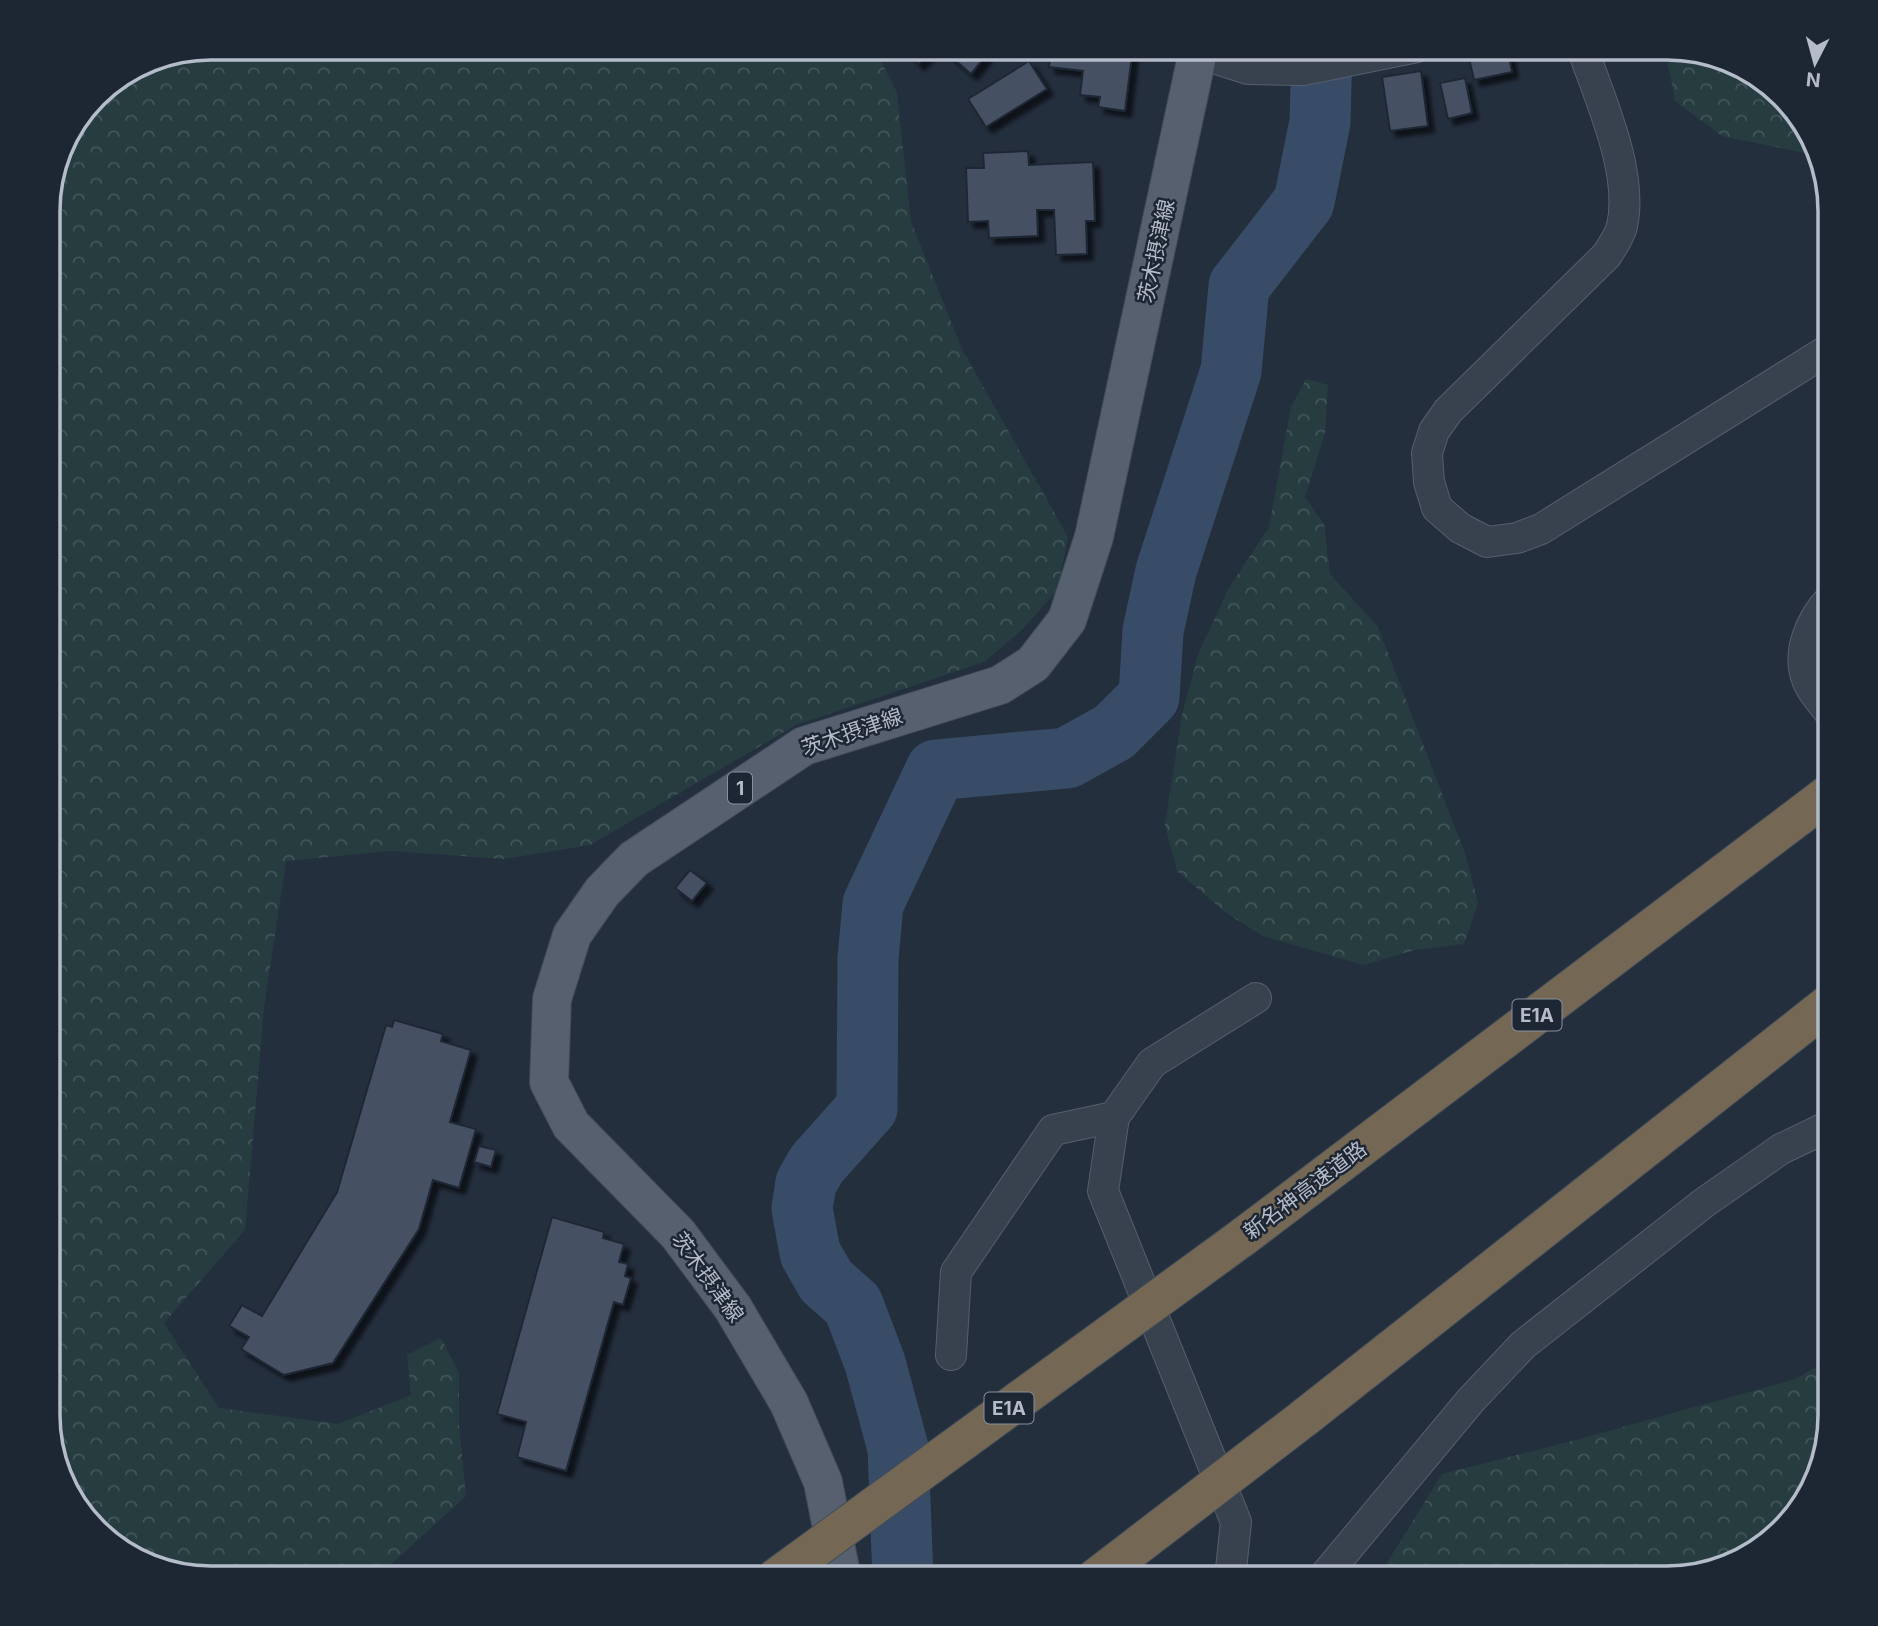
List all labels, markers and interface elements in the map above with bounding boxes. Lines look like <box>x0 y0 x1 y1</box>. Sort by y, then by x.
north arrow <box>1780 28 1850 98</box>
text: N <box>1805 67 1822 92</box>
street label: 茨木摂津線 <box>1133 197 1179 305</box>
street label: 茨木摂津線 <box>798 703 906 761</box>
road number: 1 <box>728 772 752 804</box>
road number: E1A <box>1512 1000 1562 1030</box>
street label: 新名神高速道路 <box>1239 1136 1371 1244</box>
street label: 茨木摂津線 <box>667 1227 749 1327</box>
road number: E1A <box>984 1392 1034 1424</box>

